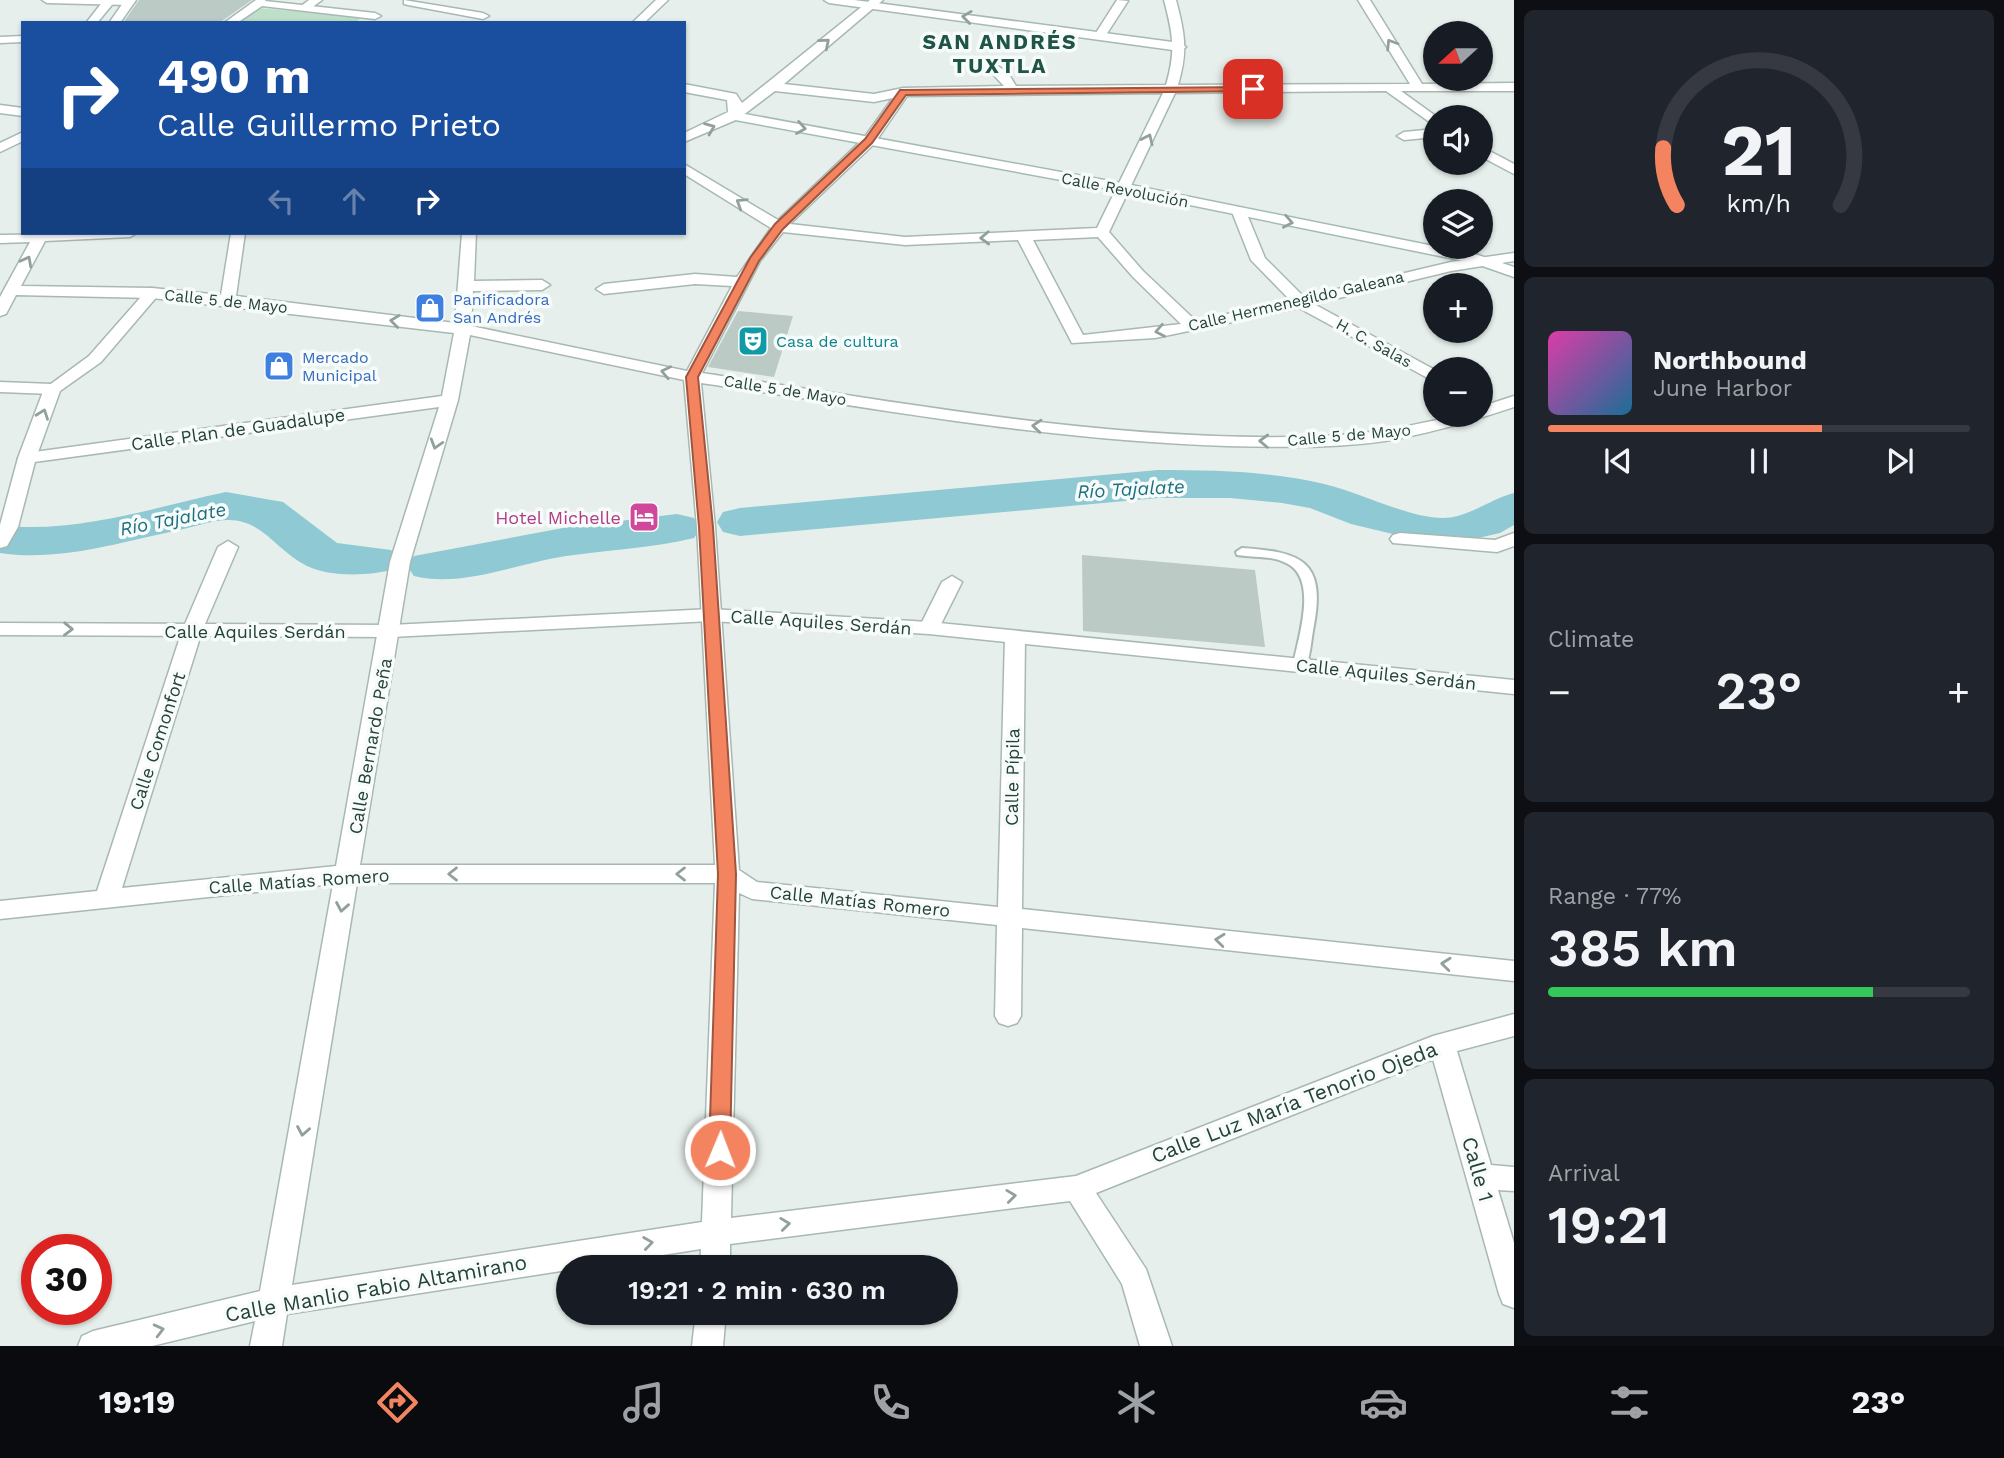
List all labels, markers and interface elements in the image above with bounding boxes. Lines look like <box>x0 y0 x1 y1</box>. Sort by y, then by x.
one-way arrow <box>961 10 973 25</box>
north arrow <box>1423 21 1493 91</box>
map controls <box>1423 21 1493 427</box>
district label: SAN ANDRÉS TUXTLA <box>923 29 1077 78</box>
one-way arrow <box>817 39 830 51</box>
one-way arrow <box>1387 39 1400 52</box>
text: 490 m <box>157 47 311 105</box>
icon: right <box>42 49 133 140</box>
pin <box>1223 59 1283 119</box>
icon: arrive <box>1234 70 1272 108</box>
button: sound <box>1423 105 1493 175</box>
text: Calle Guillermo Prieto <box>157 106 501 144</box>
text: 21 <box>1722 107 1796 193</box>
one-way arrow <box>795 120 807 135</box>
one-way arrow <box>703 123 715 137</box>
one-way arrow <box>1140 134 1154 146</box>
street label: Calle Revolución <box>1060 168 1190 212</box>
icon: left <box>262 182 300 220</box>
icon: ahead <box>335 182 373 220</box>
icon: right <box>408 182 446 220</box>
text: km/h <box>1727 188 1791 217</box>
button: layers <box>1423 189 1493 259</box>
one-way arrow <box>735 199 748 212</box>
one-way arrow <box>1282 213 1294 228</box>
one-way arrow <box>980 231 991 246</box>
one-way arrow <box>19 256 33 268</box>
street label: Calle Hermenegildo Galeana <box>1186 267 1406 335</box>
button: + <box>1423 273 1493 343</box>
street label: Calle 5 de Mayo <box>163 285 289 317</box>
place label: Panificadora San Andrés <box>453 290 550 327</box>
shop icon: Panificadora San Andrés <box>413 291 447 325</box>
one-way arrow <box>389 313 401 328</box>
street label: H. C. Salas <box>1333 314 1415 372</box>
one-way arrow <box>1154 323 1166 338</box>
theatre icon: Casa de cultura <box>736 324 770 358</box>
place label: Casa de cultura <box>776 332 899 351</box>
text: Northbound <box>1653 345 1807 375</box>
place label: Mercado Municipal <box>302 348 377 385</box>
shop icon: Mercado Municipal <box>262 349 296 383</box>
button: − <box>1423 357 1493 427</box>
one-way arrow <box>660 365 672 380</box>
street label: Calle 5 de Mayo <box>722 371 848 409</box>
text: June Harbor <box>1653 375 1792 402</box>
street label: Calle Plan de Guadalupe <box>130 404 346 454</box>
one-way arrow <box>34 409 48 421</box>
one-way arrow <box>1031 419 1042 434</box>
street label: Calle 5 de Mayo <box>1286 420 1412 450</box>
one-way arrow <box>1258 433 1268 449</box>
one-way arrow <box>430 438 444 450</box>
icon: previous <box>1599 442 1637 480</box>
icon: pause <box>1740 442 1778 480</box>
icon: next <box>1881 442 1919 480</box>
water label: Río Tajalate <box>1077 475 1185 503</box>
water label: Río Tajalate <box>118 497 228 541</box>
hotel icon: Hotel Michelle <box>627 500 661 534</box>
place label: Hotel Michelle <box>495 507 621 528</box>
street label: Calle Aquiles Serdán <box>730 605 912 639</box>
one-way arrow <box>63 621 74 637</box>
street label: Calle Aquiles Serdán <box>164 621 346 642</box>
text: Climate <box>1548 626 1634 653</box>
street label: Calle Aquiles Serdán <box>1295 654 1477 694</box>
street label: Calle Bernardo Peña <box>344 656 396 836</box>
text: 23° <box>1716 661 1802 722</box>
street label: Calle Comonfort <box>125 669 189 813</box>
text: − <box>1548 670 1571 714</box>
text: + <box>1947 670 1970 714</box>
street label: Calle Pípila <box>1001 728 1023 826</box>
street label: Calle Matías Romero <box>208 864 390 898</box>
one-way arrow <box>448 866 458 882</box>
one-way arrow <box>675 866 686 882</box>
street label: Calle Matías Romero <box>769 881 951 921</box>
text: Range · 77% <box>1548 883 1682 910</box>
one-way arrow <box>335 901 350 913</box>
text: 385 km <box>1548 918 1738 979</box>
one-way arrow <box>1214 932 1226 947</box>
one-way arrow <box>1440 957 1451 972</box>
street label: Calle Luz María Tenorio Ojeda <box>1147 1036 1441 1168</box>
position arrow <box>683 1113 757 1187</box>
one-way arrow <box>296 1125 311 1137</box>
street label: Calle 1 <box>1457 1134 1499 1204</box>
text: Arrival <box>1548 1160 1620 1187</box>
one-way arrow <box>1005 1188 1016 1203</box>
text: 19:21 <box>1548 1195 1670 1256</box>
one-way arrow <box>779 1217 791 1232</box>
speed limit sign: 30 <box>21 1234 112 1325</box>
one-way arrow <box>642 1236 654 1251</box>
street label: Calle Manlio Fabio Altamirano <box>223 1249 529 1327</box>
text: 19:21 · 2 min · 630 m <box>628 1275 886 1305</box>
one-way arrow <box>153 1324 165 1338</box>
icon: directions <box>373 1378 422 1427</box>
icon: music <box>619 1378 668 1427</box>
icon: phone <box>866 1378 915 1427</box>
icon: climate <box>1112 1378 1161 1427</box>
icon: car <box>1359 1378 1408 1427</box>
icon: filters <box>1605 1378 1654 1427</box>
text: 19:19 <box>99 1383 175 1421</box>
text: 23° <box>1851 1383 1905 1421</box>

